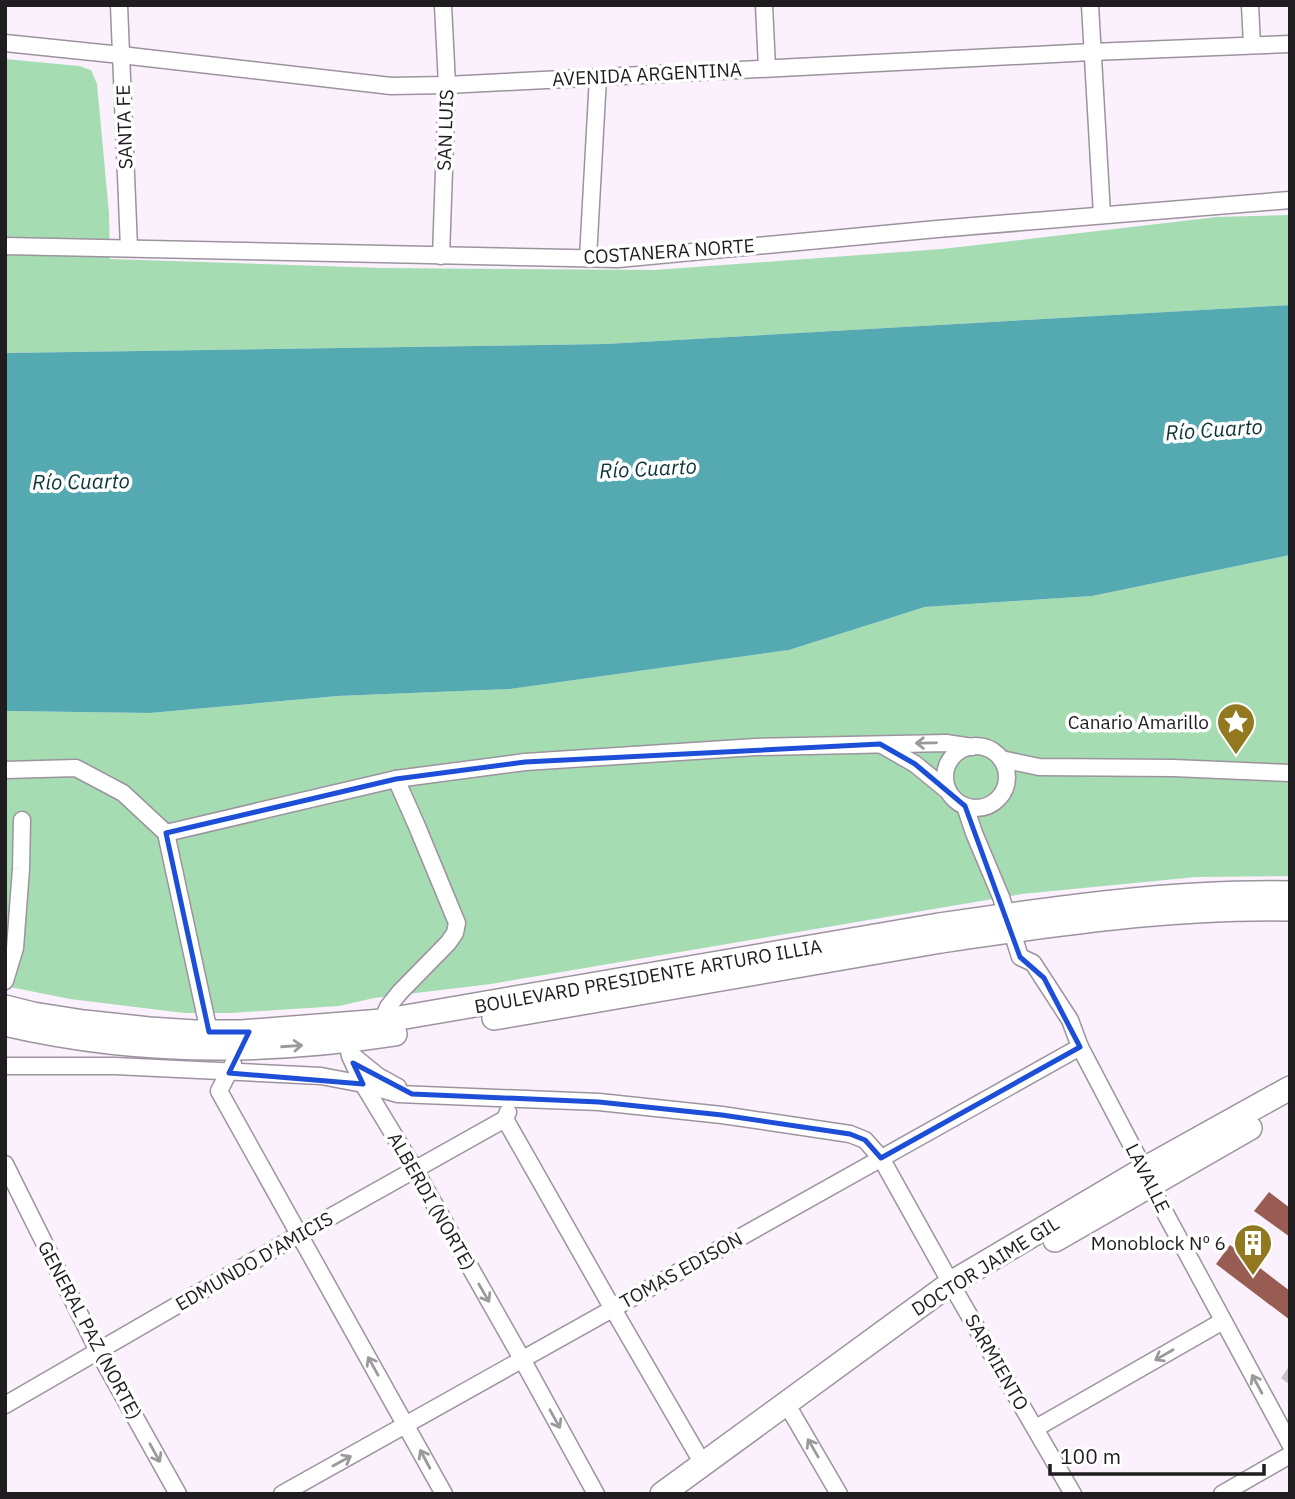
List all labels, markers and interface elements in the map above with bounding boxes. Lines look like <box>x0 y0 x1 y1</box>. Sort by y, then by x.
street label: AVENIDA ARGENTINA <box>551 57 743 91</box>
street label: SANTA FE <box>111 84 137 170</box>
street label: SAN LUIS <box>432 89 458 171</box>
street label: COSTANERA NORTE <box>583 233 755 269</box>
water label: Río Cuarto <box>1164 412 1264 446</box>
water label: Río Cuarto <box>598 451 697 485</box>
water label: Río Cuarto <box>32 466 130 496</box>
place icon: Canario Amarillo <box>1215 701 1257 756</box>
place label: Canario Amarillo <box>1068 710 1209 734</box>
one-way arrow <box>915 737 938 750</box>
street label: BOULEVARD PRESIDENTE ARTURO ILLIA <box>472 934 824 1018</box>
one-way arrow <box>280 1039 303 1052</box>
street label: ALBERDI (NORTE) <box>383 1128 481 1274</box>
street label: LAVALLE <box>1120 1139 1176 1217</box>
street label: EDMUNDO D'AMICIS <box>171 1206 337 1316</box>
street label: DOCTOR JAIME GIL <box>907 1211 1063 1321</box>
building icon: Monoblock Nº 6 <box>1232 1222 1274 1277</box>
street label: TOMAS EDISON <box>616 1226 746 1314</box>
place label: Monoblock Nº 6 <box>1091 1231 1226 1255</box>
street label: GENERAL PAZ (NORTE) <box>33 1237 147 1423</box>
one-way arrow <box>477 1283 491 1303</box>
street label: SARMIENTO <box>960 1310 1034 1414</box>
one-way arrow <box>1154 1349 1175 1362</box>
one-way arrow <box>366 1356 380 1376</box>
one-way arrow <box>1250 1374 1263 1395</box>
one-way arrow <box>548 1409 562 1429</box>
scale bar <box>1050 1432 1264 1476</box>
one-way arrow <box>806 1439 820 1459</box>
one-way arrow <box>149 1442 162 1463</box>
text: 100 m <box>1060 1442 1121 1470</box>
one-way arrow <box>418 1450 432 1470</box>
one-way arrow <box>331 1454 351 1468</box>

